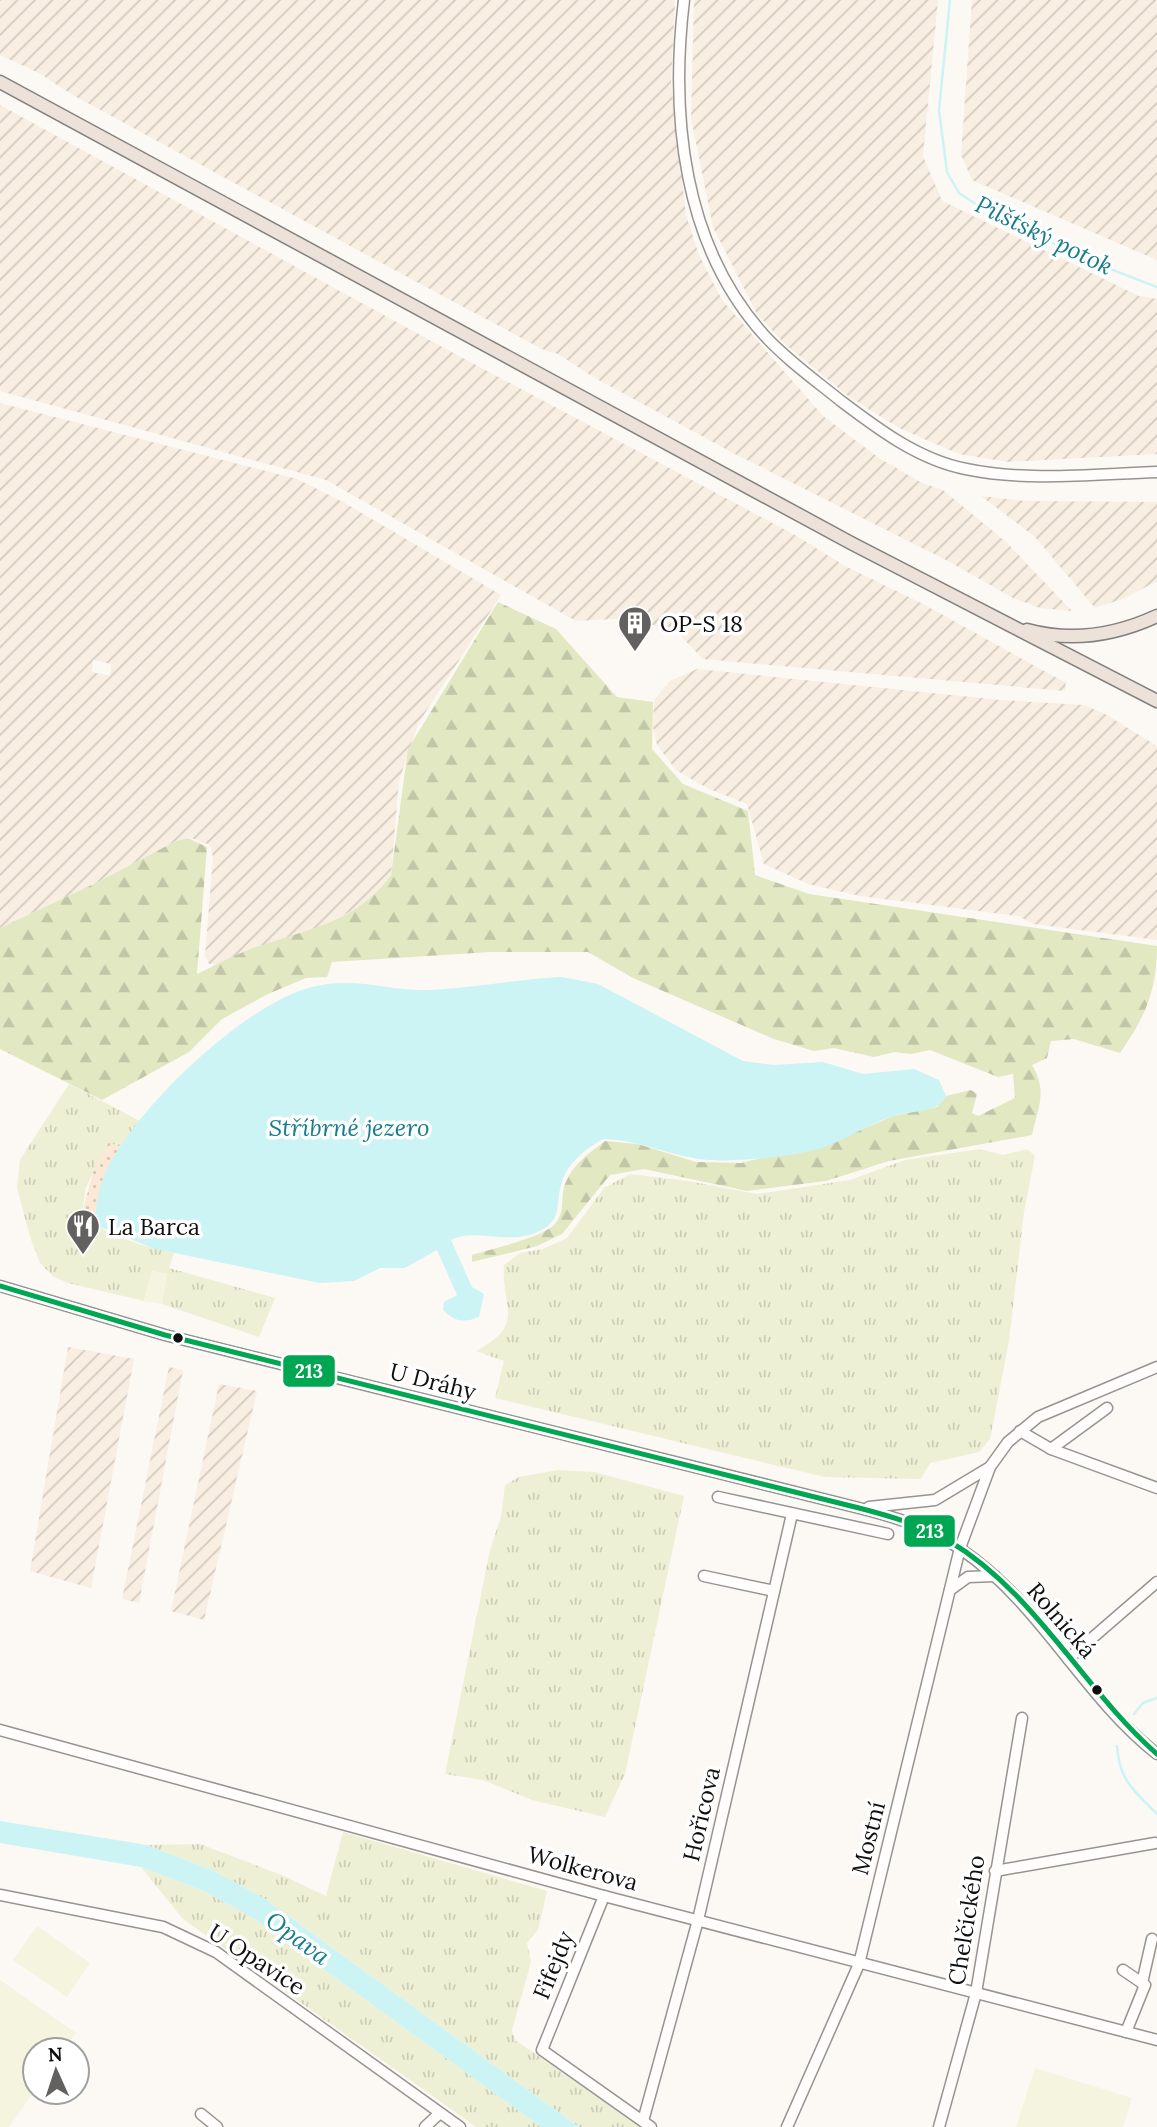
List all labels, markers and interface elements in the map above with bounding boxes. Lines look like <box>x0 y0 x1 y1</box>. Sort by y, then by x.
water label: Pilšťský potok <box>970 188 1118 282</box>
building icon: OP-S 18 <box>616 604 654 653</box>
place label: OP-S 18 <box>660 609 743 638</box>
water label: Stříbrné jezero <box>269 1112 430 1143</box>
restaurant icon: La Barca <box>64 1207 102 1256</box>
place label: La Barca <box>108 1212 200 1241</box>
unlabelled marker <box>171 1331 185 1345</box>
line badge: 213 <box>282 1354 336 1388</box>
street label: U Dráhy <box>387 1356 480 1406</box>
text: 213 <box>295 1359 323 1383</box>
line badge: 213 <box>903 1514 956 1548</box>
text: 213 <box>916 1519 944 1543</box>
street label: Rolnická <box>1021 1576 1103 1664</box>
unlabelled marker <box>1090 1683 1104 1697</box>
street label: Hořicova <box>676 1764 726 1864</box>
street label: Mostní <box>845 1798 891 1878</box>
street label: Wolkerova <box>525 1839 641 1897</box>
street label: Chelčického <box>941 1853 991 1987</box>
water label: Opava <box>260 1904 337 1972</box>
street label: U Opavice <box>203 1917 311 2001</box>
street label: Fifejdy <box>526 1926 580 2003</box>
north arrow <box>21 2036 91 2106</box>
text: N <box>47 2042 63 2066</box>

